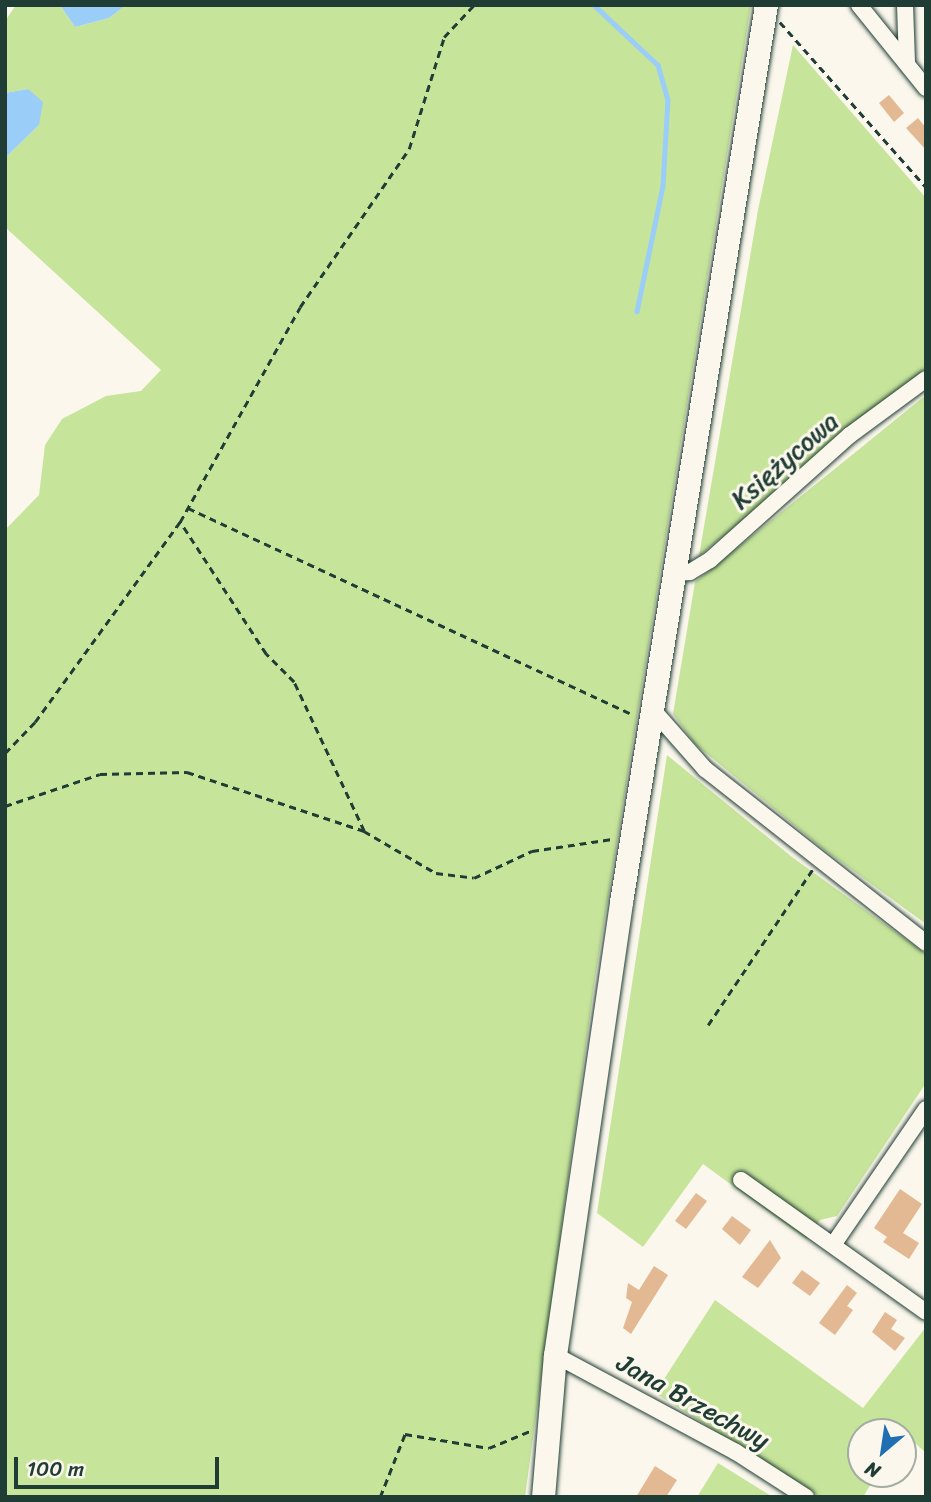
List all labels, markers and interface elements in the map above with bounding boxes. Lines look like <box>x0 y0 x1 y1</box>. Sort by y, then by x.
street label: Księżycowa <box>725 406 845 516</box>
street label: Jana Brzechwy <box>611 1347 775 1457</box>
north arrow <box>847 1418 917 1488</box>
scale bar <box>18 1442 222 1486</box>
text: 100 m <box>27 1450 84 1488</box>
text: N <box>859 1452 886 1488</box>

